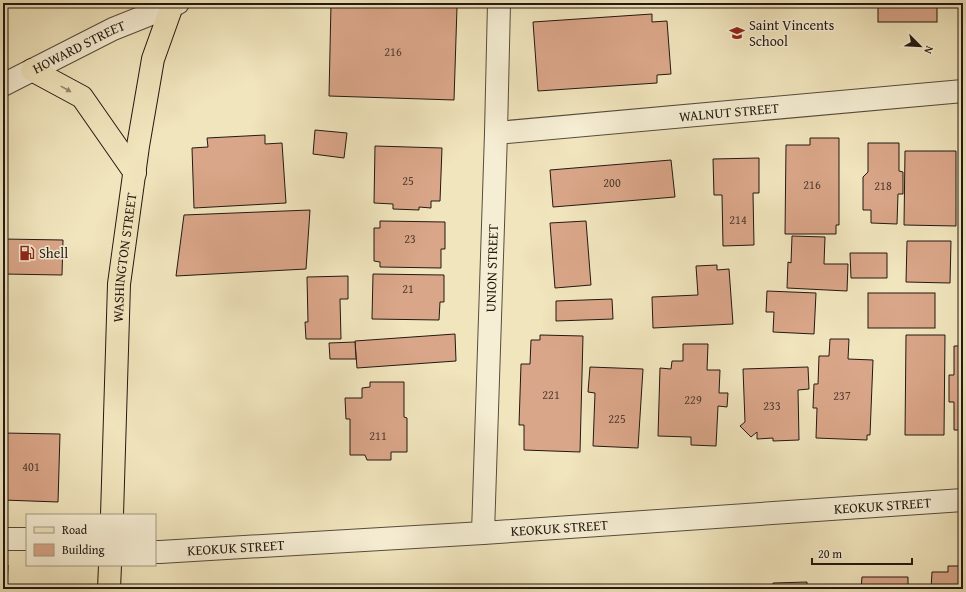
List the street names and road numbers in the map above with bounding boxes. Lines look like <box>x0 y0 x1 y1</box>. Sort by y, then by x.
street label: HOWARD STREET <box>29 15 128 78</box>
street label: WALNUT STREET <box>678 98 780 126</box>
street label: WASHINGTON STREET <box>108 191 142 323</box>
street label: UNION STREET <box>480 224 503 313</box>
street label: KEOKUK STREET <box>833 492 932 519</box>
street label: KEOKUK STREET <box>510 514 609 541</box>
street label: KEOKUK STREET <box>187 535 285 560</box>

